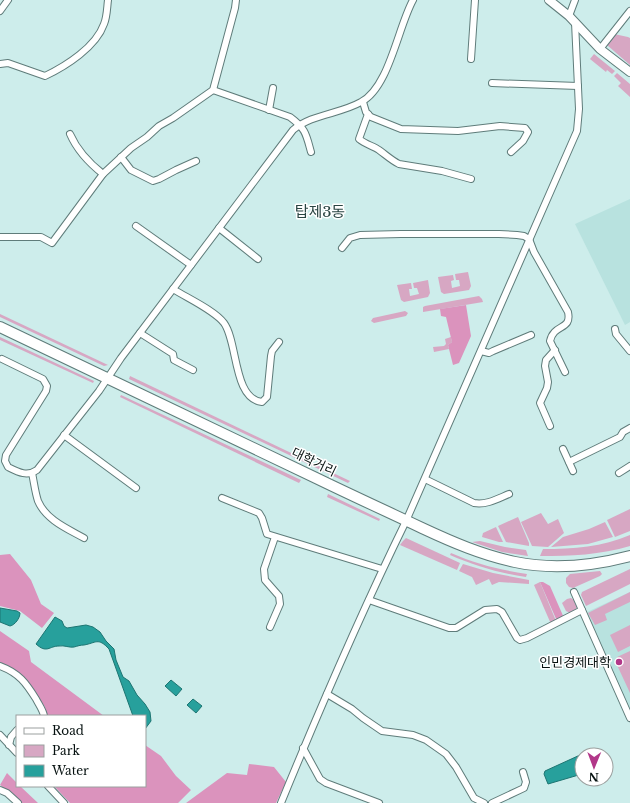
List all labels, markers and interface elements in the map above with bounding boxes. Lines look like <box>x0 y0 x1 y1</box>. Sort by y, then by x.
district label: 탑제3동 <box>295 202 345 221</box>
street label: 대학거리 <box>289 444 339 480</box>
place label: 인민경제대학 <box>539 654 611 671</box>
marker: 인민경제대학 <box>614 657 624 667</box>
legend <box>16 715 146 787</box>
text: Road <box>52 723 84 738</box>
text: Park <box>52 743 80 758</box>
north arrow <box>574 747 614 787</box>
text: Water <box>51 763 89 778</box>
text: N <box>588 770 599 784</box>

